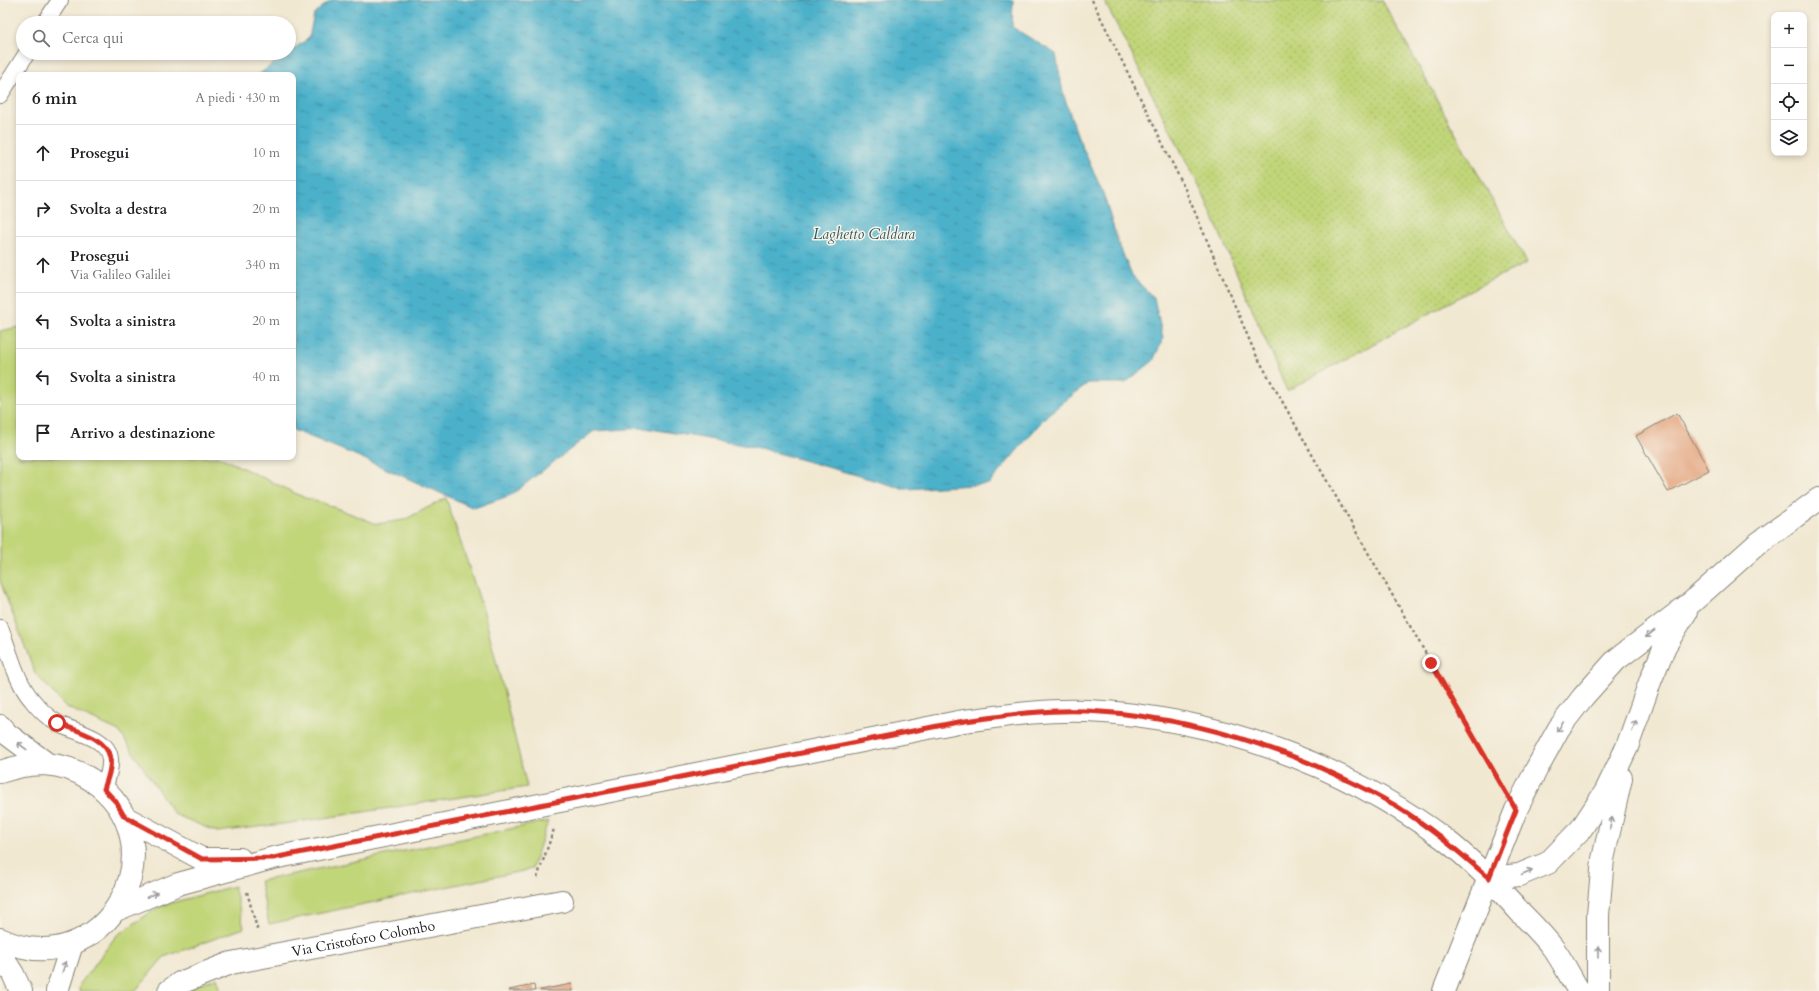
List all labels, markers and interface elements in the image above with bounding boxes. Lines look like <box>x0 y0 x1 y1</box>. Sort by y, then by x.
map controls <box>1771 12 1807 156</box>
button: + <box>1771 12 1807 48</box>
search box <box>16 16 296 60</box>
icon: search <box>30 27 52 49</box>
text: Cerca qui <box>62 28 124 48</box>
button: − <box>1771 48 1807 84</box>
button: locate <box>1771 84 1807 120</box>
text: 6 min <box>32 87 77 110</box>
text: A piedi · 430 m <box>195 89 280 107</box>
button: layers <box>1771 120 1807 156</box>
icon: ahead <box>32 142 54 164</box>
text: Prosegui <box>70 143 129 163</box>
text: 10 m <box>252 144 280 162</box>
icon: right <box>32 198 54 220</box>
text: Svolta a destra <box>70 199 167 219</box>
text: 20 m <box>252 200 280 218</box>
water label: Laghetto Caldara <box>813 224 915 244</box>
text: Prosegui <box>70 246 129 266</box>
icon: ahead <box>32 254 54 276</box>
text: 340 m <box>246 256 280 274</box>
text: Via Galileo Galilei <box>70 266 171 284</box>
icon: left <box>32 310 54 332</box>
text: Svolta a sinistra <box>70 311 176 331</box>
text: 20 m <box>252 312 280 330</box>
icon: left <box>32 366 54 388</box>
text: Svolta a sinistra <box>70 367 176 387</box>
text: 40 m <box>252 368 280 386</box>
icon: arrive <box>32 422 54 444</box>
text: Arrivo a destinazione <box>70 423 216 443</box>
one-way arrow <box>1645 630 1656 638</box>
route end <box>1422 654 1440 672</box>
route start <box>48 714 66 732</box>
one-way arrow <box>1556 721 1564 732</box>
one-way arrow <box>1631 721 1639 733</box>
one-way arrow <box>17 741 28 750</box>
one-way arrow <box>1608 817 1616 830</box>
one-way arrow <box>1521 868 1533 875</box>
one-way arrow <box>145 891 157 899</box>
street label: Via Cristoforo Colombo <box>290 915 437 961</box>
one-way arrow <box>1594 946 1602 959</box>
one-way arrow <box>61 961 68 974</box>

